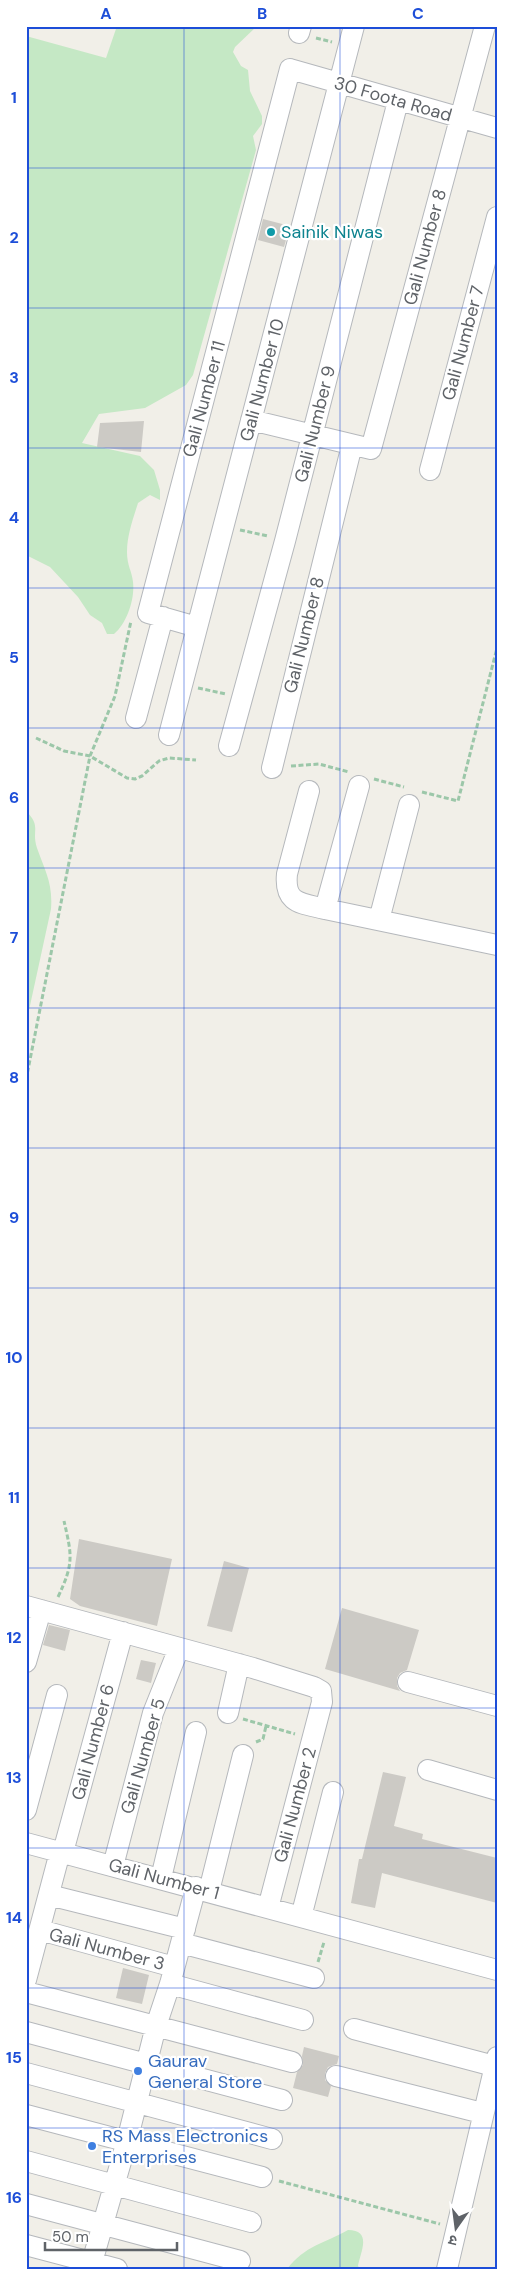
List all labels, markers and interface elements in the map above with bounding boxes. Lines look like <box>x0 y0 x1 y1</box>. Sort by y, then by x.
text: A <box>100 3 112 24</box>
text: B <box>257 3 267 24</box>
text: C <box>412 3 424 24</box>
street label: 30 Foota Road <box>331 71 455 127</box>
text: 1 <box>11 87 17 108</box>
street label: Gali Number 8 <box>398 186 452 308</box>
place label: Sainik Niwas <box>281 220 383 244</box>
marker: Sainik Niwas <box>265 226 277 238</box>
text: 2 <box>9 227 19 248</box>
street label: Gali Number 7 <box>436 283 490 403</box>
street label: Gali Number 10 <box>234 316 290 444</box>
street label: Gali Number 11 <box>177 338 231 460</box>
street label: Gali Number 9 <box>289 363 341 485</box>
text: 3 <box>9 367 19 388</box>
text: 4 <box>9 507 19 528</box>
street label: Gali Number 8 <box>278 574 330 696</box>
text: 5 <box>9 647 19 668</box>
text: 6 <box>9 787 19 808</box>
text: 7 <box>10 927 19 948</box>
text: 8 <box>9 1067 19 1088</box>
text: 9 <box>9 1207 19 1228</box>
text: 10 <box>5 1347 23 1368</box>
text: 11 <box>8 1487 20 1508</box>
text: 12 <box>6 1627 22 1648</box>
street label: Gali Number 6 <box>66 1681 120 1803</box>
street label: Gali Number 5 <box>115 1695 171 1817</box>
street label: Gali Number 2 <box>268 1745 322 1865</box>
text: 13 <box>6 1767 22 1788</box>
street label: Gali Number 1 <box>106 1853 222 1905</box>
text: 14 <box>6 1907 22 1928</box>
street label: Gali Number 3 <box>46 1922 168 1976</box>
text: 15 <box>6 2047 22 2068</box>
place label: Gaurav General Store <box>148 2049 262 2094</box>
marker: Gaurav General Store <box>132 2065 144 2077</box>
place label: RS Mass Electronics Enterprises <box>102 2124 268 2169</box>
marker: RS Mass Electronics Enterprises <box>86 2140 98 2152</box>
text: 16 <box>6 2187 22 2208</box>
north arrow <box>430 2202 480 2252</box>
scale bar <box>45 2220 178 2252</box>
text: 50 m <box>52 2227 89 2247</box>
text: उ <box>446 2231 459 2250</box>

